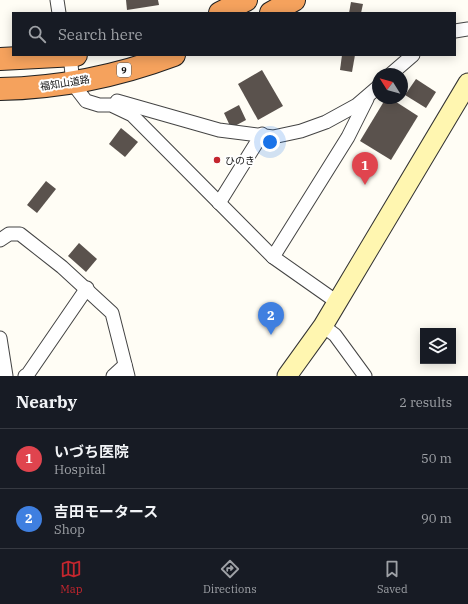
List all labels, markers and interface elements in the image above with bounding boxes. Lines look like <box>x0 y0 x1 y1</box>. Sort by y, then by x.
search box <box>12 12 456 56</box>
icon: search <box>26 23 48 45</box>
text: Search here <box>58 25 143 44</box>
road number: 9 <box>117 63 131 77</box>
north arrow <box>372 68 408 104</box>
street label: 福知山道路 <box>39 73 91 93</box>
your location <box>260 132 280 152</box>
pin: 1 <box>352 152 378 185</box>
place label: ひのき <box>225 154 255 167</box>
marker: ひのき <box>212 155 222 165</box>
pin: 2 <box>258 302 284 335</box>
map controls <box>420 328 456 364</box>
button: layers <box>420 328 456 364</box>
text: Nearby <box>16 391 77 413</box>
text: 2 results <box>399 394 452 411</box>
text: いづち医院 <box>54 442 129 461</box>
text: 1 <box>25 450 33 467</box>
text: 50 m <box>421 450 452 467</box>
text: Hospital <box>54 461 106 478</box>
text: 吉田モータース <box>54 502 158 521</box>
text: 2 <box>25 510 33 527</box>
text: 90 m <box>421 510 452 527</box>
text: Shop <box>54 521 85 538</box>
tab: Map <box>60 558 83 596</box>
tab: Directions <box>203 558 257 596</box>
tab: Saved <box>377 558 408 596</box>

